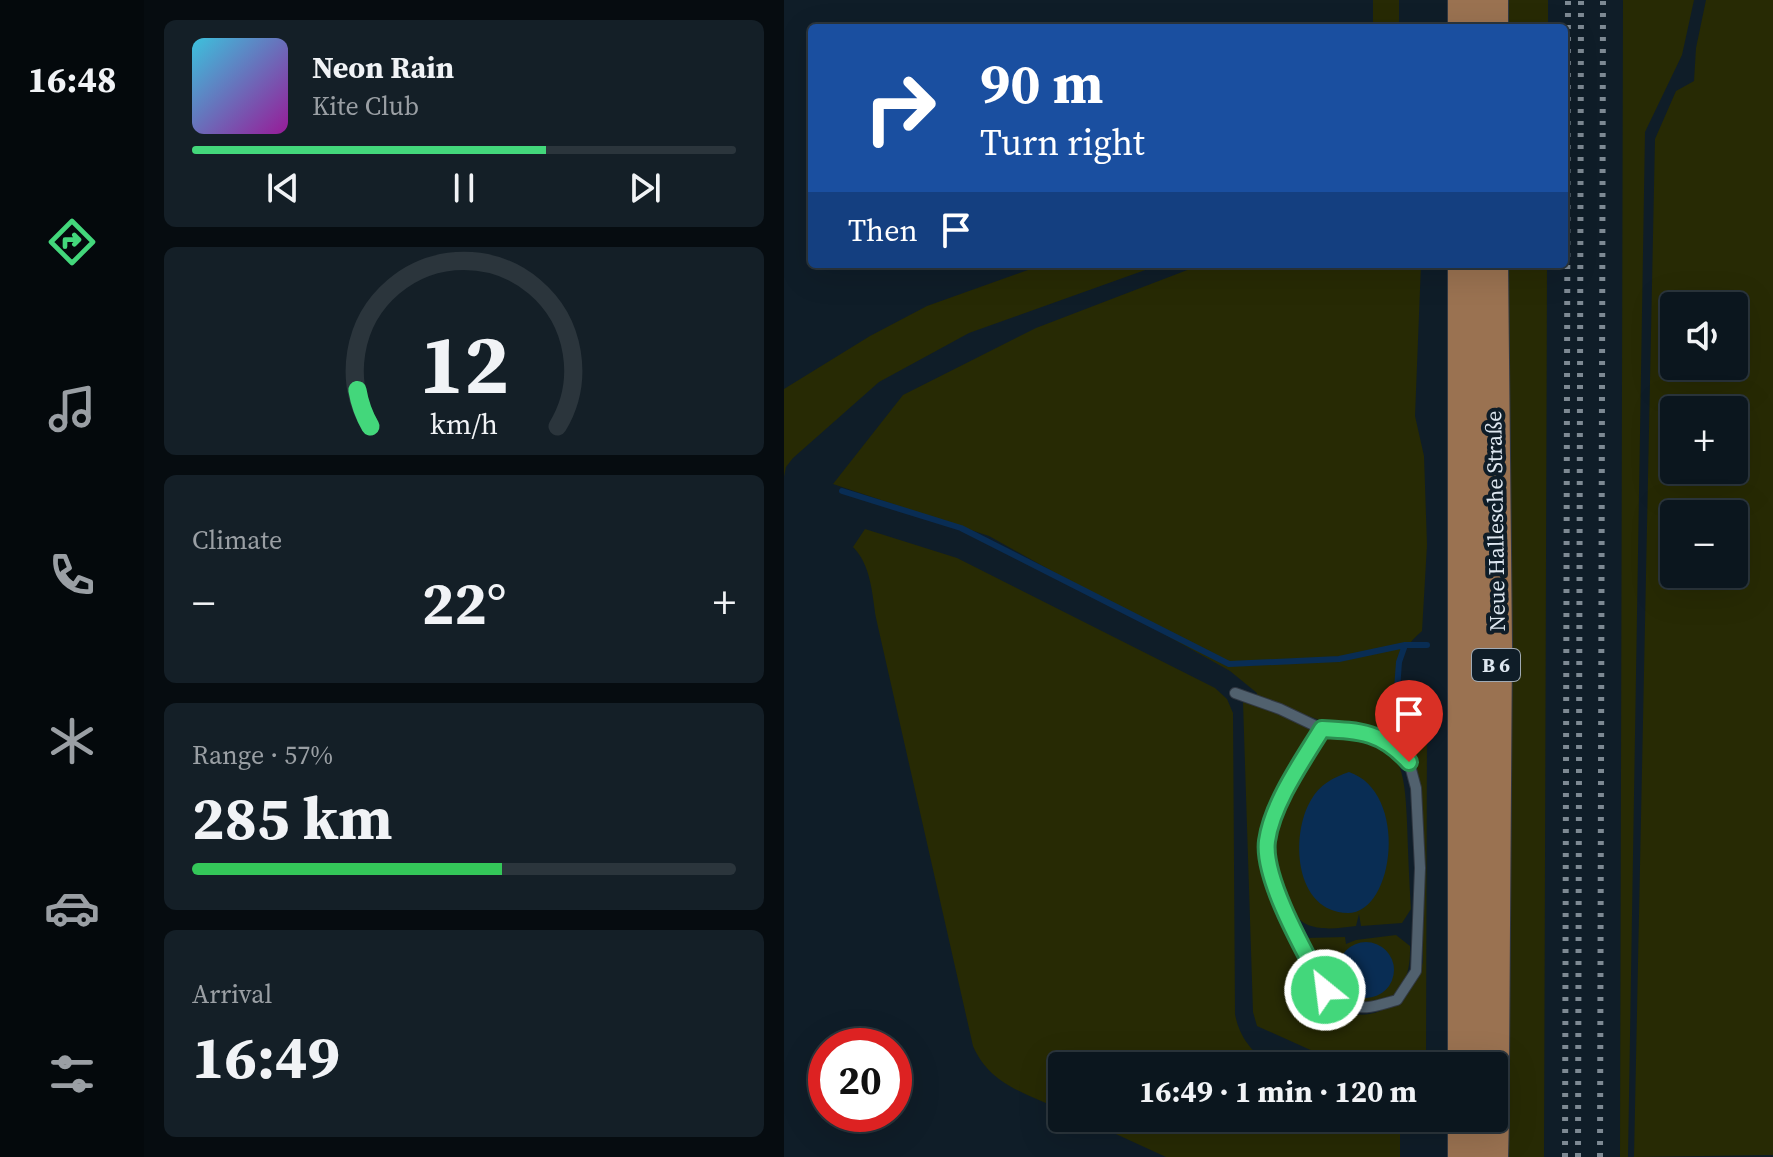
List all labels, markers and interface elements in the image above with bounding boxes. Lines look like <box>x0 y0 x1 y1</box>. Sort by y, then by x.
text: 90 m <box>980 45 1103 122</box>
text: Neon Rain <box>312 47 454 88</box>
text: 16:48 <box>28 55 116 104</box>
icon: right <box>848 56 952 160</box>
text: Kite Club <box>312 88 419 124</box>
text: Turn right <box>980 118 1145 167</box>
icon: previous <box>261 166 305 210</box>
icon: pause <box>442 166 486 210</box>
icon: next <box>623 166 667 210</box>
icon: arrive <box>934 208 978 252</box>
text: Then <box>848 210 918 251</box>
icon: directions <box>44 214 100 270</box>
map controls <box>1660 292 1748 588</box>
button: sound <box>1660 292 1748 380</box>
text: 12 <box>419 307 509 421</box>
icon: music <box>44 381 100 437</box>
button: + <box>1660 396 1748 484</box>
text: km/h <box>430 404 498 444</box>
street label: Neue Hallesche Straße <box>1478 410 1512 632</box>
button: − <box>1660 500 1748 588</box>
text: Climate <box>192 522 282 558</box>
icon: phone <box>44 547 100 603</box>
text: 22° <box>422 562 506 644</box>
text: − <box>192 572 215 633</box>
text: + <box>713 572 736 633</box>
road number: B 6 <box>1472 649 1520 681</box>
pin <box>1375 680 1443 762</box>
icon: arrive <box>1387 692 1431 736</box>
icon: climate <box>44 713 100 769</box>
text: Range · 57% <box>192 737 333 773</box>
text: 285 km <box>192 777 393 859</box>
icon: car <box>44 880 100 936</box>
position arrow <box>1283 948 1367 1032</box>
text: Arrival <box>192 976 272 1012</box>
text: 16:49 <box>192 1016 340 1098</box>
speed limit sign: 20 <box>808 1028 912 1132</box>
icon: filters <box>44 1046 100 1102</box>
text: 16:49 · 1 min · 120 m <box>1139 1071 1417 1112</box>

